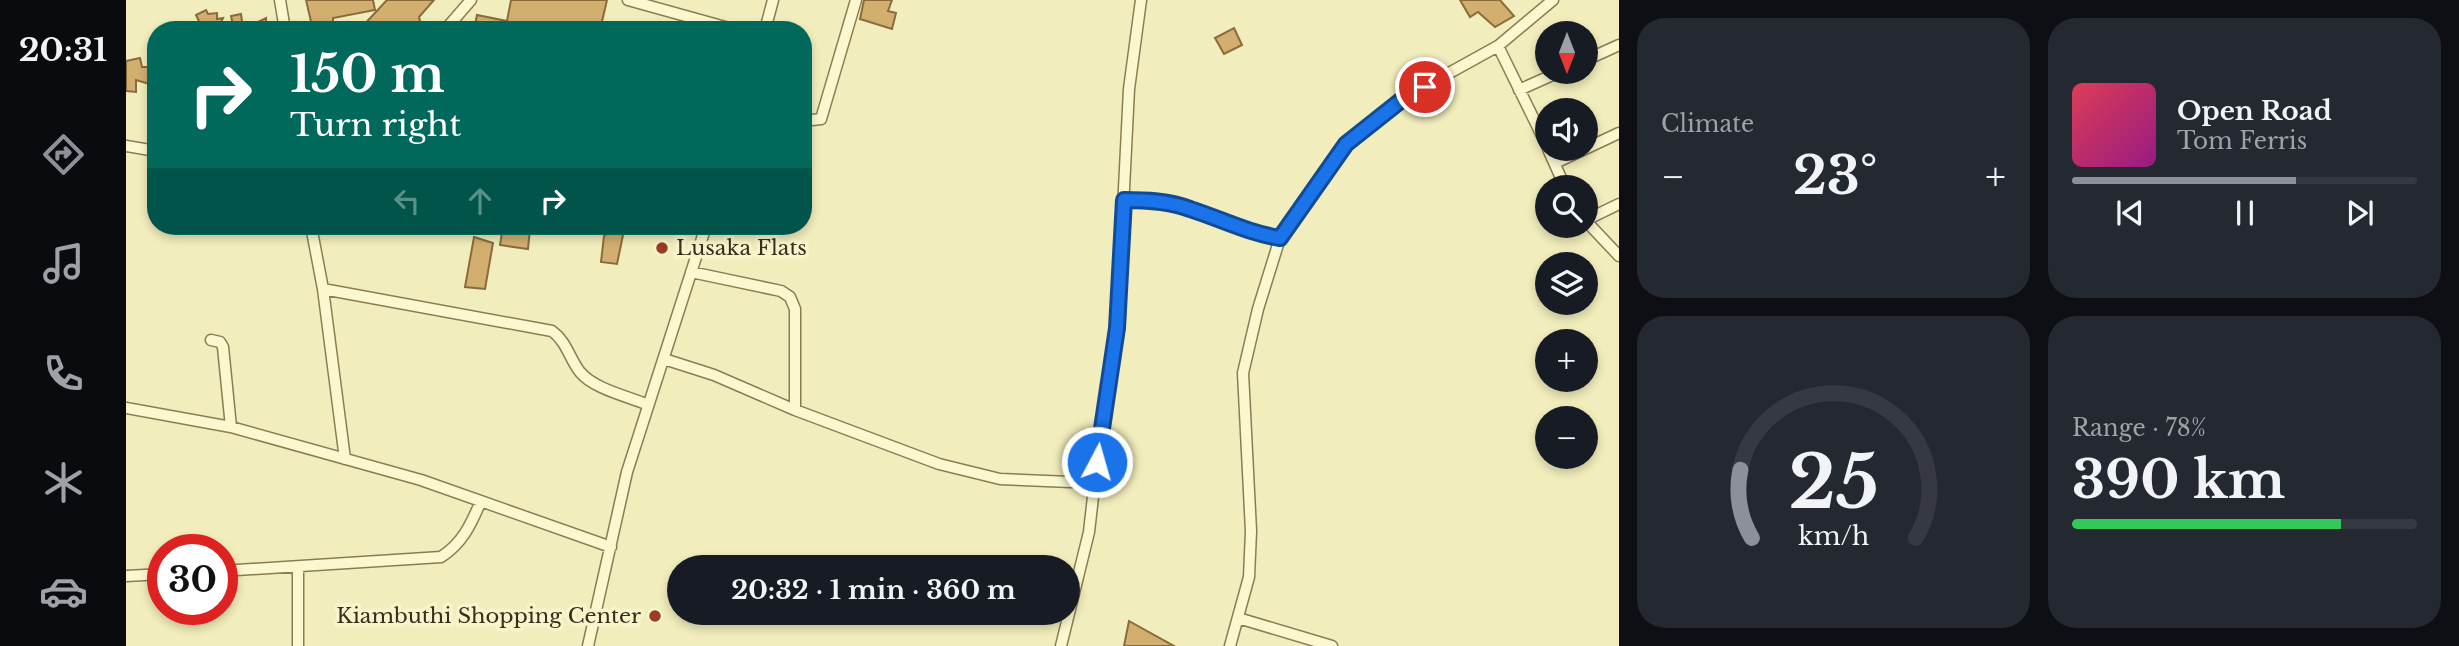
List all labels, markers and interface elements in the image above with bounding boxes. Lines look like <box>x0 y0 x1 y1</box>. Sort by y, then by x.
north arrow <box>1535 21 1598 84</box>
map controls <box>1535 21 1598 469</box>
text: 20:31 <box>19 30 107 70</box>
text: 150 m <box>290 44 445 105</box>
icon: right <box>175 49 266 140</box>
pin <box>1395 57 1455 117</box>
icon: arrive <box>1406 68 1444 106</box>
text: Open Road <box>2177 95 2332 127</box>
button: sound <box>1535 98 1598 161</box>
text: Turn right <box>290 105 461 145</box>
text: Climate <box>1661 110 1754 138</box>
text: Tom Ferris <box>2177 127 2307 155</box>
icon: directions <box>39 130 88 179</box>
text: 23° <box>1793 144 1877 208</box>
text: − <box>1661 153 1685 200</box>
text: + <box>1985 153 2006 200</box>
button: search <box>1535 175 1598 238</box>
icon: left <box>388 182 426 220</box>
icon: ahead <box>461 182 499 220</box>
icon: right <box>534 182 572 220</box>
icon: previous <box>2111 194 2149 232</box>
icon: pause <box>2226 194 2264 232</box>
icon: next <box>2341 194 2379 232</box>
place label: Lusaka Flats <box>676 235 807 261</box>
icon: music <box>39 239 88 288</box>
marker: Lusaka Flats <box>654 240 670 256</box>
button: layers <box>1535 252 1598 315</box>
button: + <box>1535 329 1598 392</box>
icon: phone <box>39 349 88 398</box>
button: − <box>1535 406 1598 469</box>
text: Range · 78% <box>2072 414 2206 442</box>
position arrow <box>1060 425 1134 499</box>
text: 25 <box>1788 437 1879 528</box>
text: 390 km <box>2072 448 2285 512</box>
icon: climate <box>39 458 88 507</box>
text: km/h <box>1798 521 1869 552</box>
speed limit sign: 30 <box>147 534 238 625</box>
icon: car <box>39 567 88 616</box>
text: 20:32 · 1 min · 360 m <box>731 574 1016 606</box>
place label: Kiambuthi Shopping Center <box>336 603 641 629</box>
marker: Kiambuthi Shopping Center <box>647 608 663 624</box>

